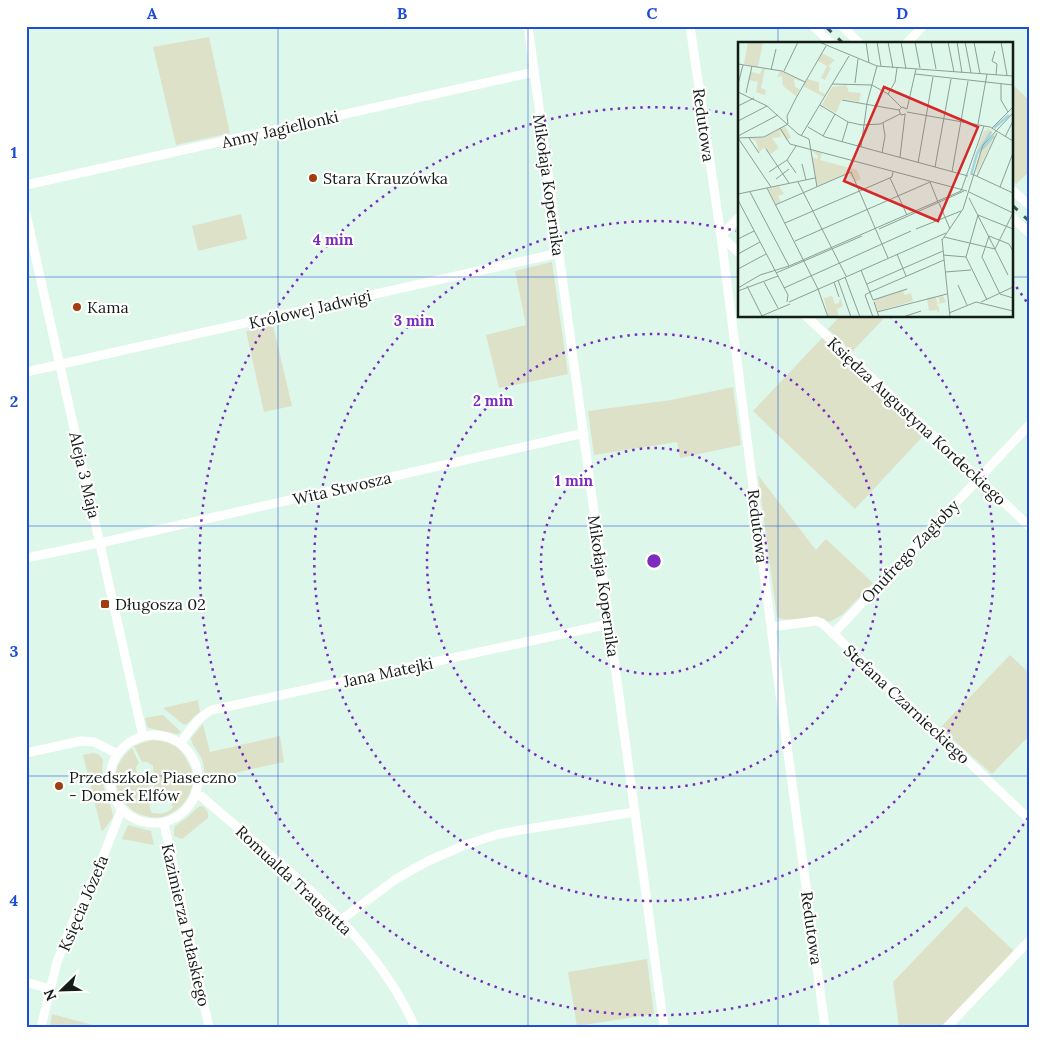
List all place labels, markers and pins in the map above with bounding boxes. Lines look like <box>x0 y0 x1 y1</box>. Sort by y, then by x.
place label: Stara Krauzówka <box>323 168 448 188</box>
marker: Stara Krauzówka <box>307 172 319 184</box>
place label: Kama <box>87 297 129 317</box>
marker: Kama <box>71 301 83 313</box>
centre of rings <box>645 552 663 570</box>
place label: Długosza 02 <box>115 594 206 614</box>
marker: Długosza 02 <box>99 598 111 610</box>
place label: Przedszkole Piaseczno - Domek Elfów <box>69 767 237 805</box>
marker: Przedszkole Piaseczno - Domek Elfów <box>53 780 65 792</box>

